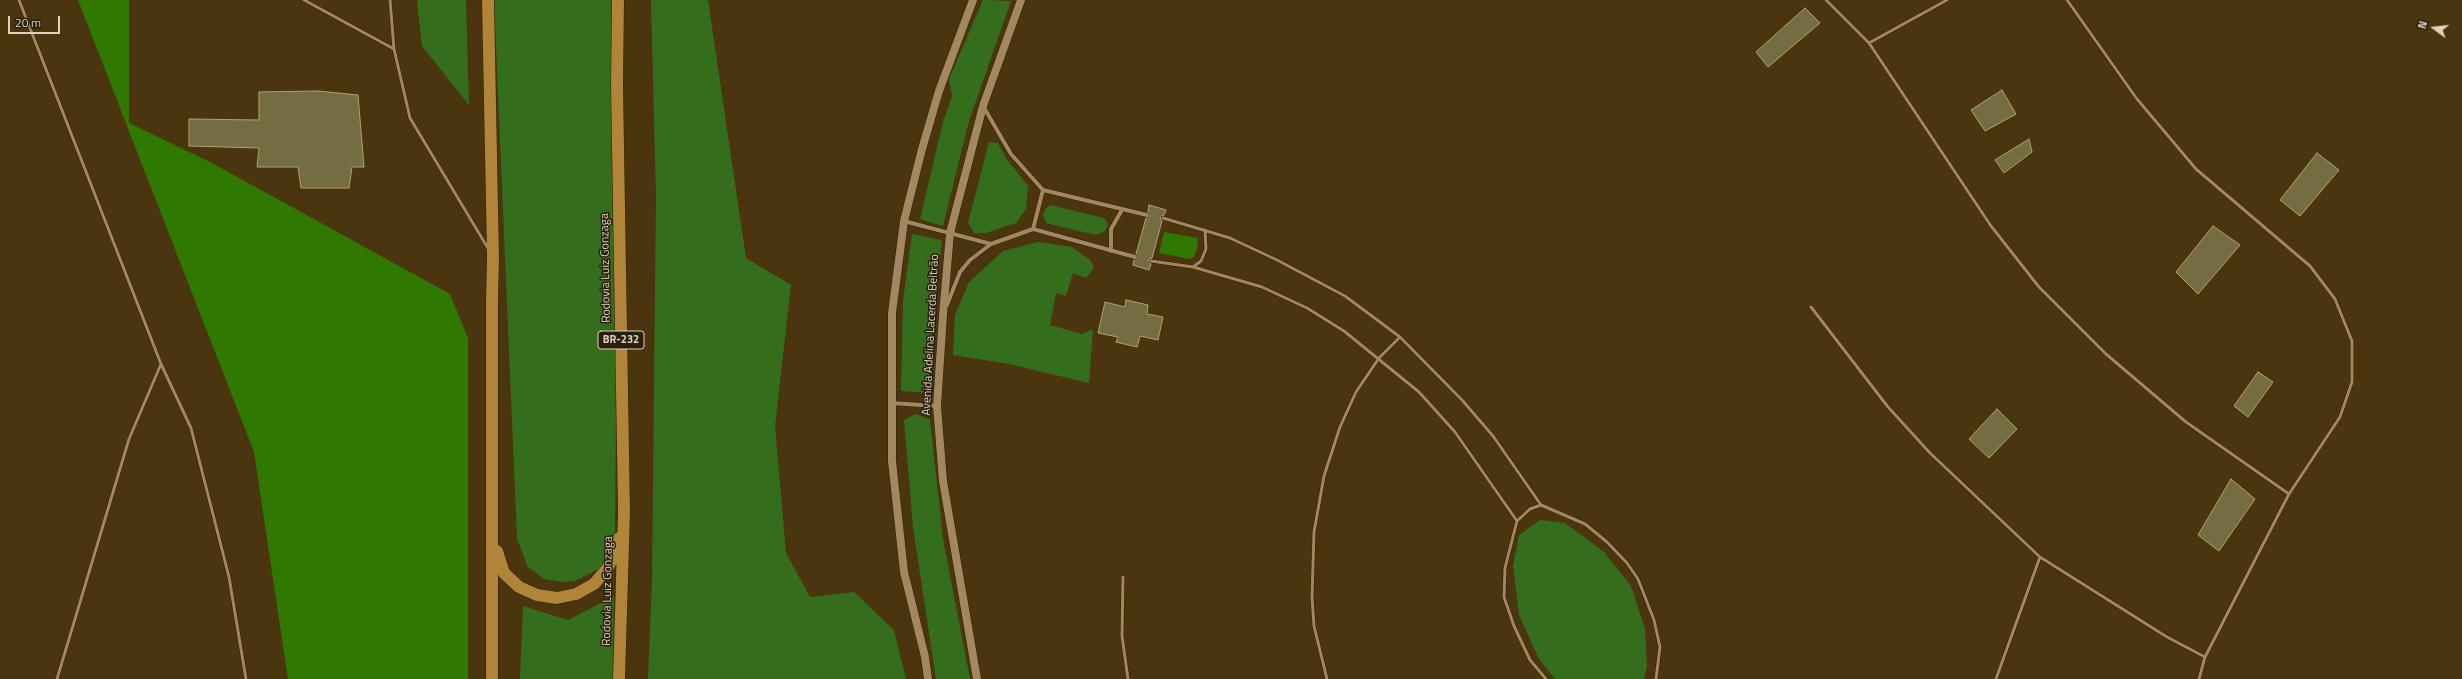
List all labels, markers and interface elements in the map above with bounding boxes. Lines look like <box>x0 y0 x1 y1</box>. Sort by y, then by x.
scale bar <box>10 8 62 34</box>
north arrow <box>2414 8 2454 48</box>
text: 20 m <box>15 13 41 32</box>
text: N <box>2414 19 2431 31</box>
street label: Rodovia Luiz Gonzaga <box>598 213 614 323</box>
street label: Avenida Adelina Lacerda Beltrão <box>920 254 942 416</box>
road number: BR-232 <box>598 331 644 349</box>
street label: Rodovia Luiz Gonzaga <box>600 536 616 646</box>

